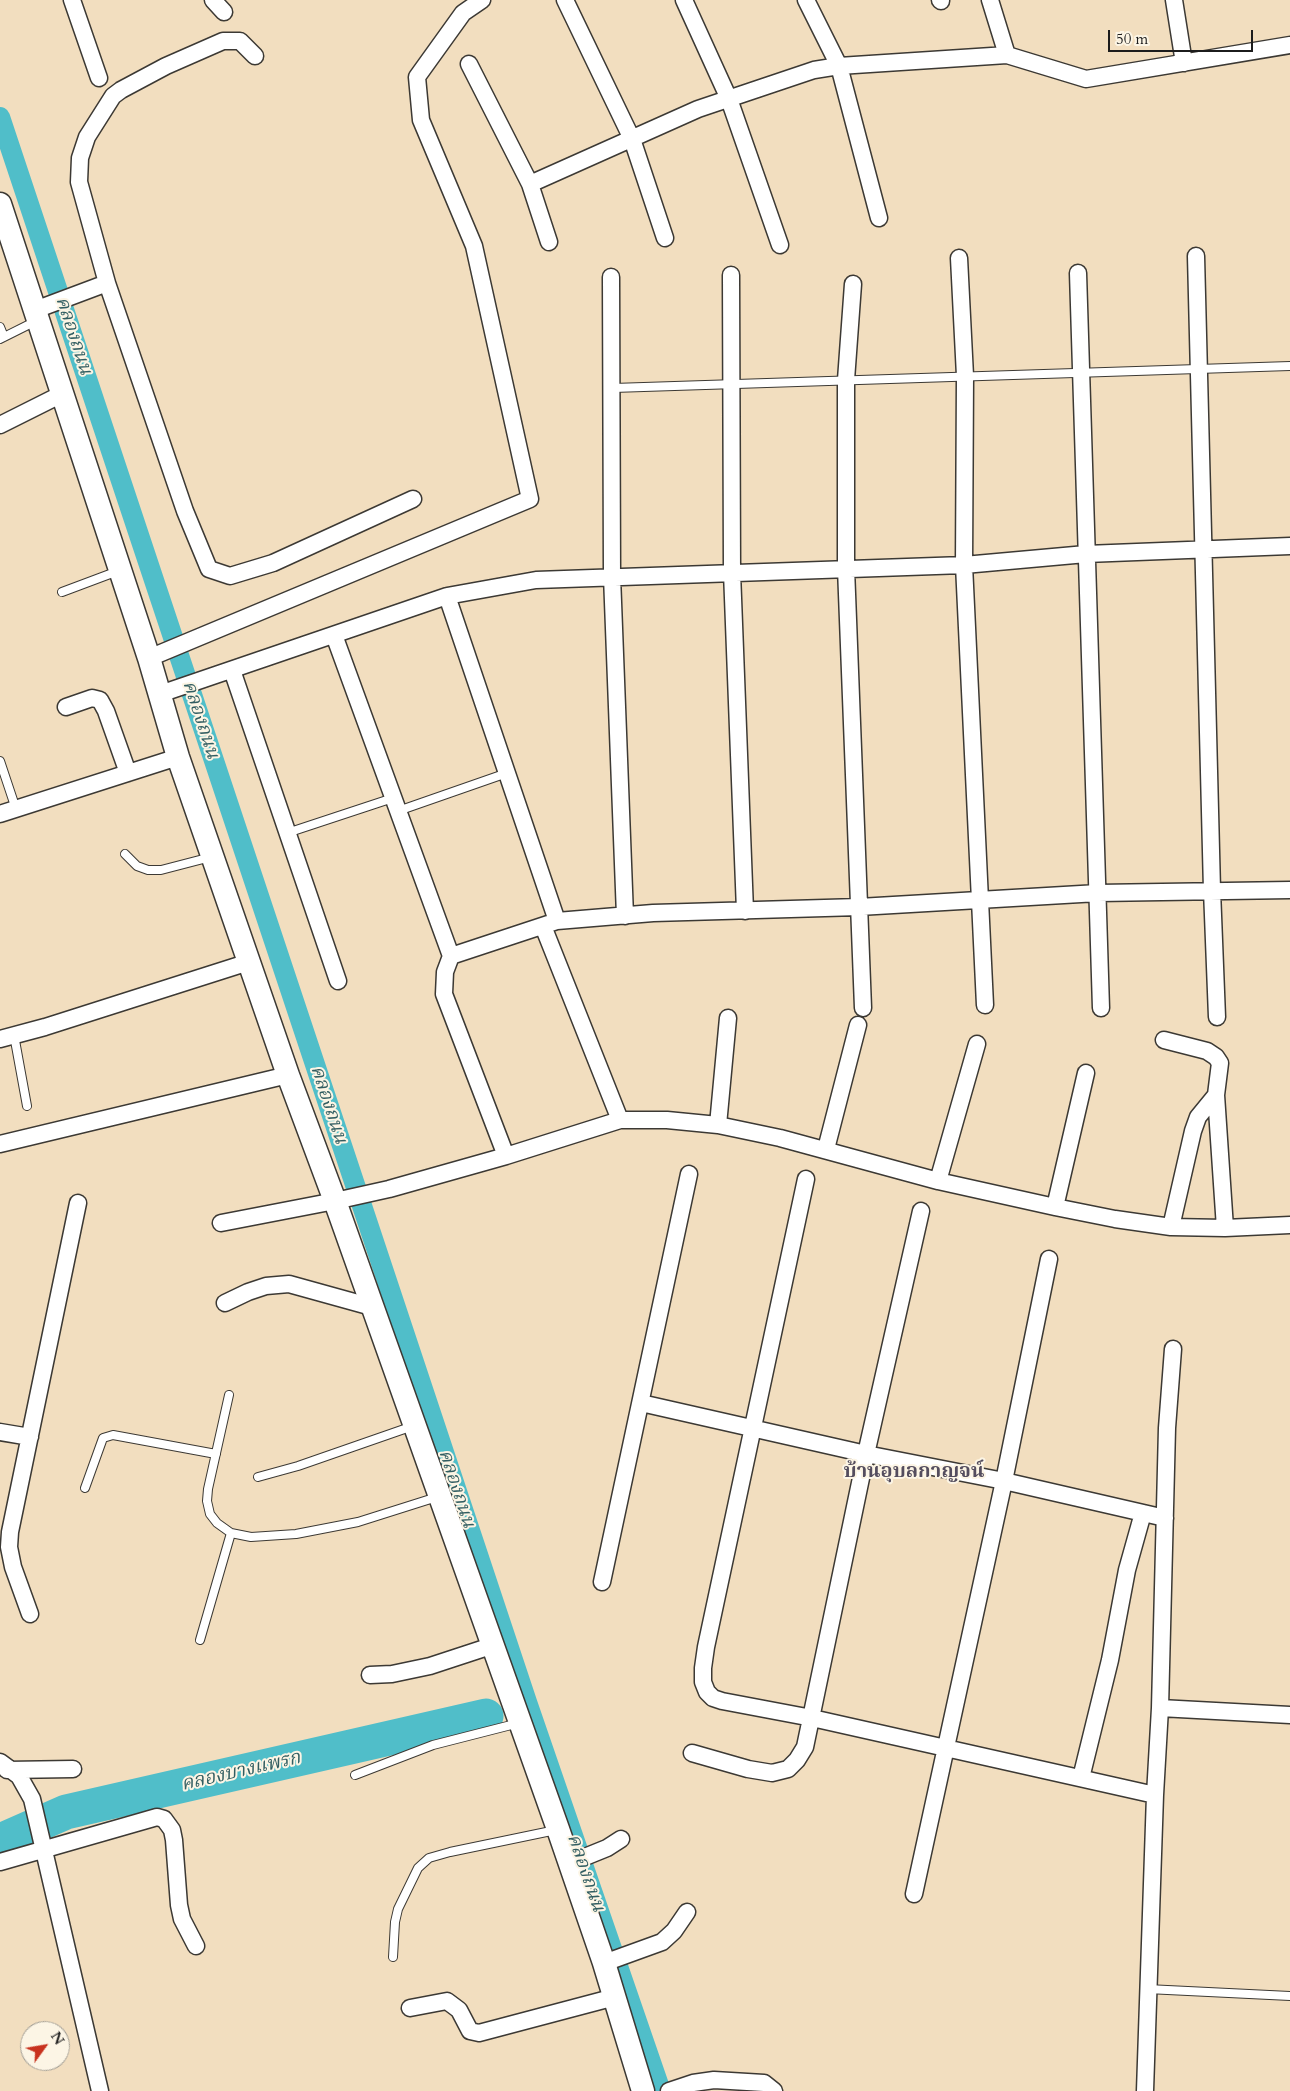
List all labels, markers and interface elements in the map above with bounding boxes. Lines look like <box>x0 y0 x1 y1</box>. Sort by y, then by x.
scale bar <box>1110 20 1255 52</box>
text: 50 m <box>1116 29 1148 49</box>
water label: คลองถนน <box>50 294 96 378</box>
water label: คลองถนน <box>177 678 223 762</box>
water label: คลองถนน <box>305 1063 351 1147</box>
water label: คลองถนน <box>433 1447 479 1531</box>
district label: บ้านอุบลกาญจน์ <box>844 1460 984 1484</box>
water label: คลองบางแพรก <box>179 1747 303 1797</box>
water label: คลองถนน <box>561 1831 609 1915</box>
north arrow <box>20 2021 70 2071</box>
text: N <box>46 2028 69 2049</box>

